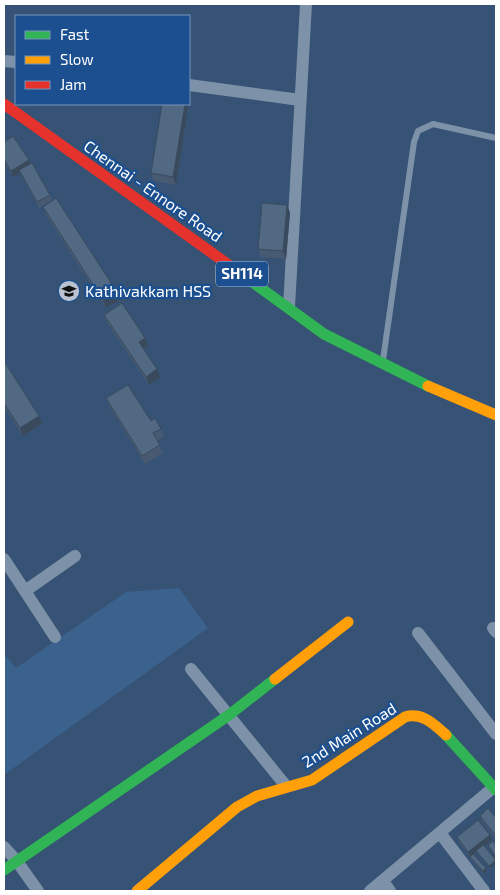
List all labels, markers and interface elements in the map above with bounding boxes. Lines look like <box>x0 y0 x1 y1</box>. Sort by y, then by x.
legend <box>15 15 190 105</box>
text: Fast <box>60 25 90 43</box>
text: Slow <box>60 50 94 68</box>
text: Jam <box>60 75 86 93</box>
street label: Chennai - Ennore Road <box>80 136 226 246</box>
road number: SH114 <box>216 262 268 286</box>
school or university icon: Kathivakkam HSS <box>57 279 81 303</box>
place label: Kathivakkam HSS <box>85 281 211 300</box>
street label: 2nd Main Road <box>298 698 399 771</box>

